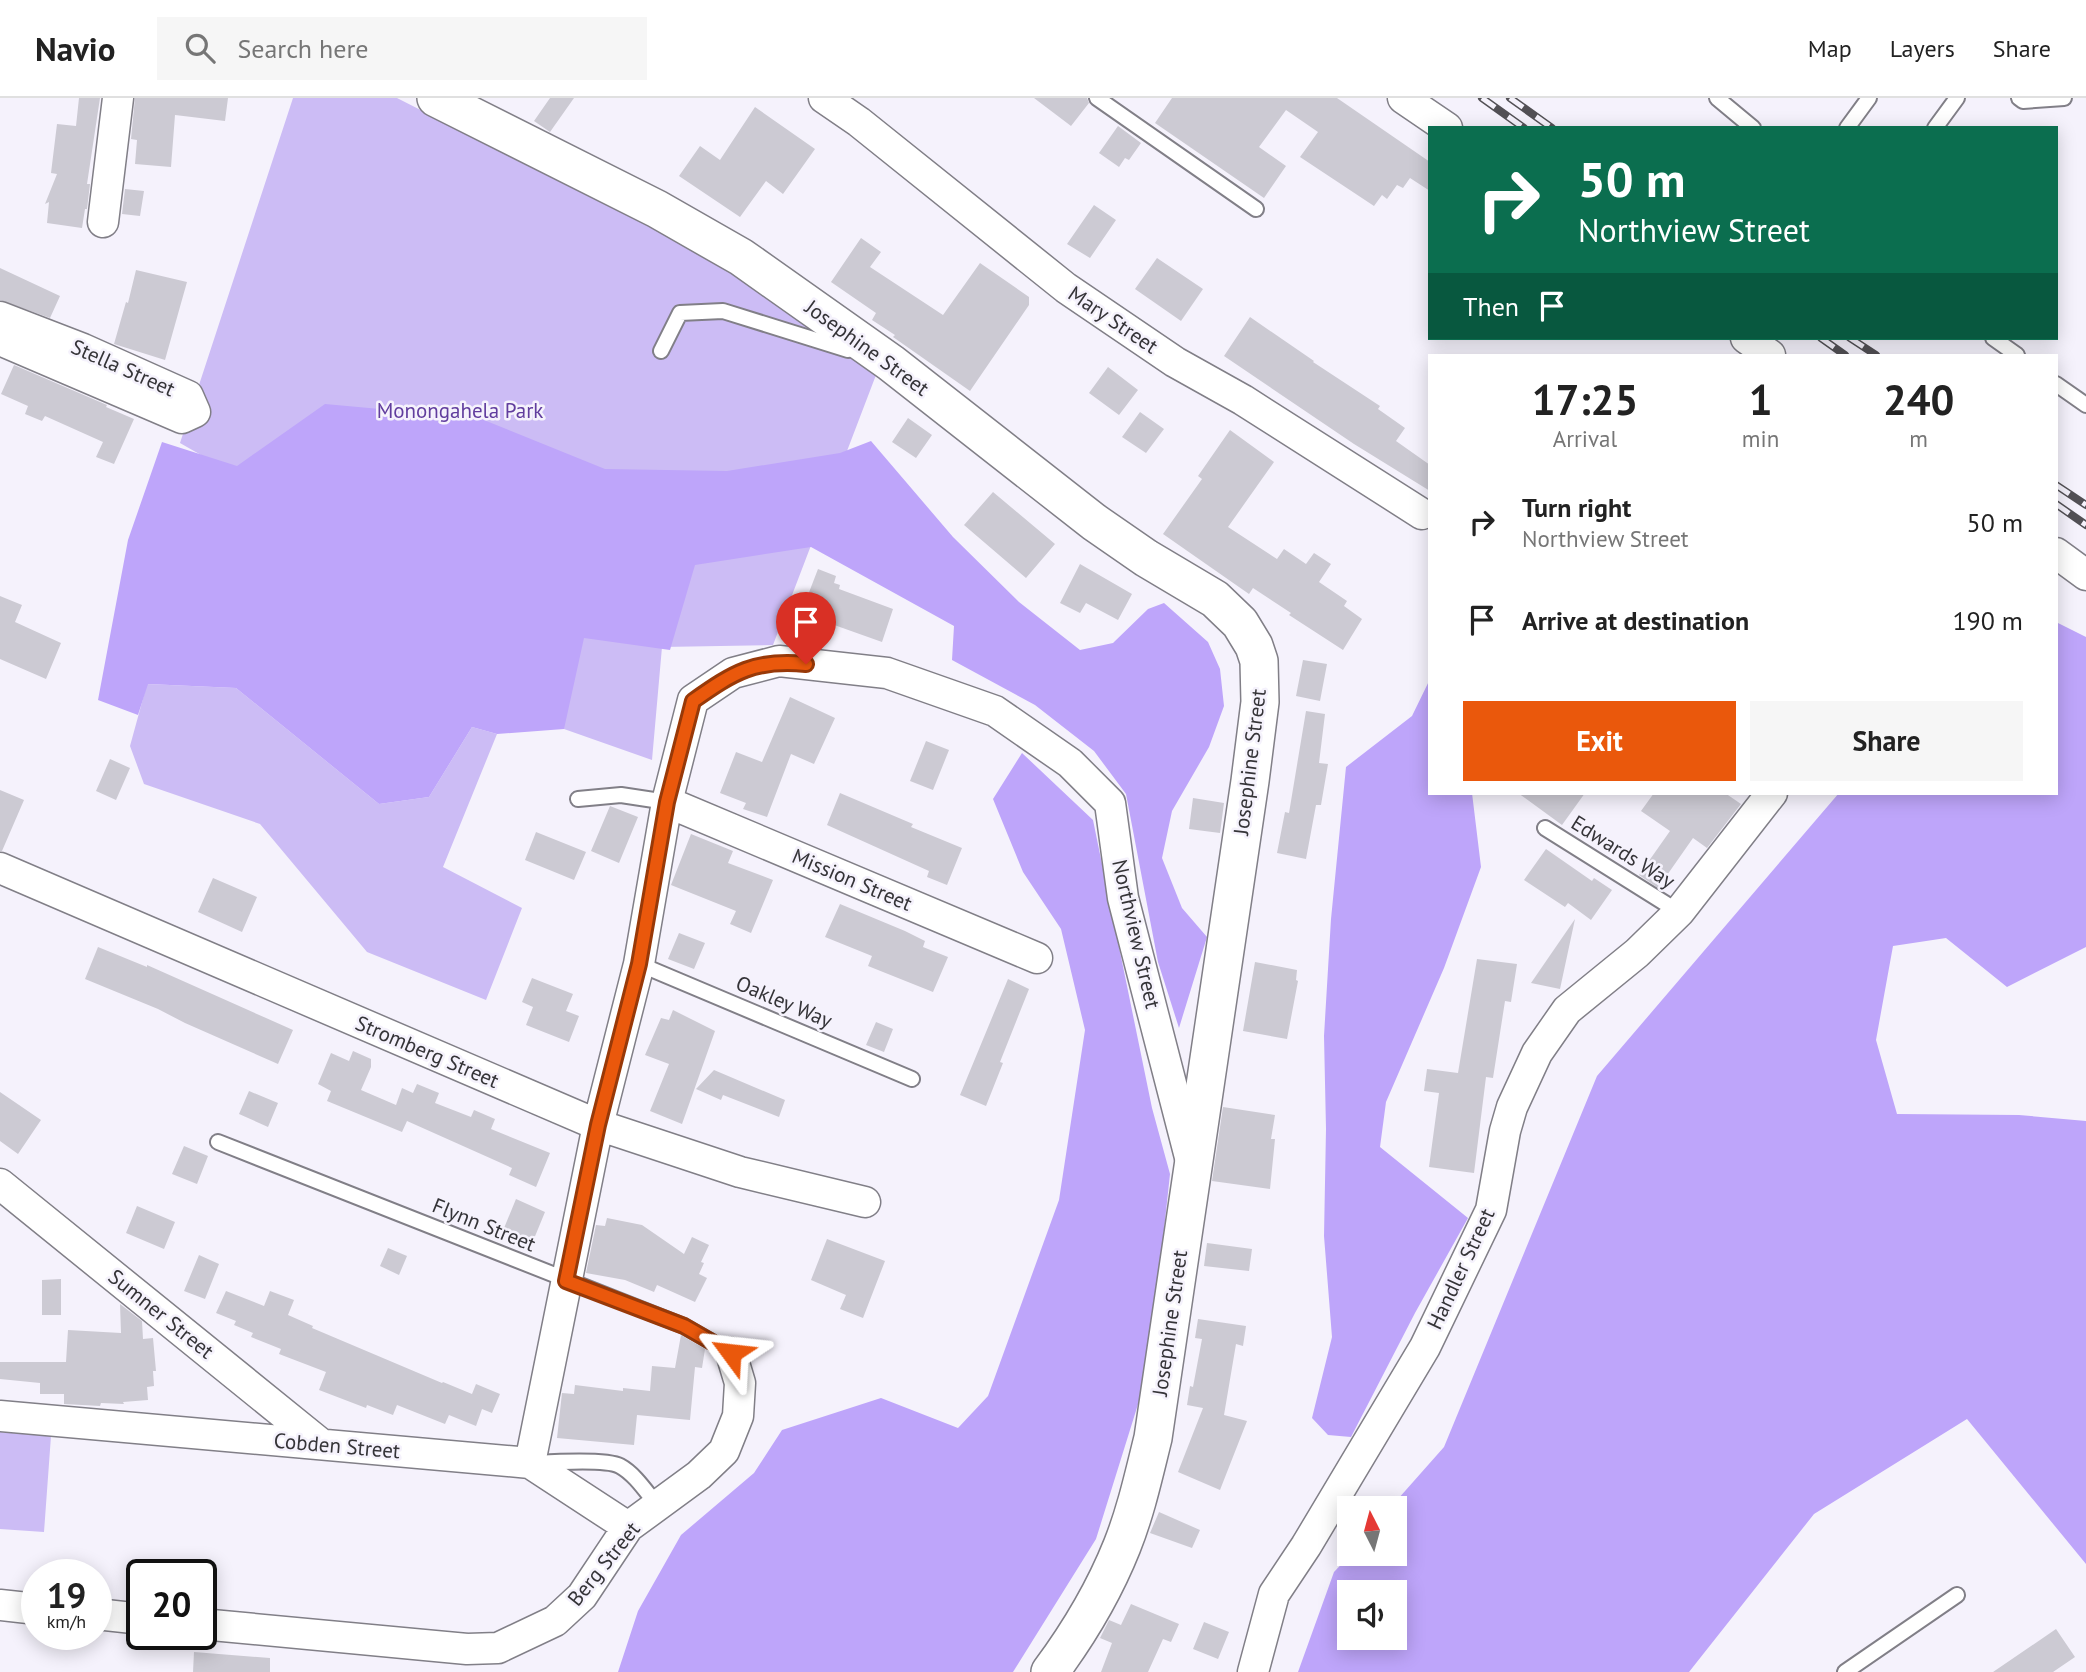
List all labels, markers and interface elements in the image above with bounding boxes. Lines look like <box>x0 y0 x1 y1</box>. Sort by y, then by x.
search box <box>157 17 647 80</box>
text: Navio <box>35 27 115 70</box>
icon: search <box>181 29 219 67</box>
text: Search here <box>237 32 369 65</box>
text: Map <box>1808 33 1852 64</box>
text: Layers <box>1890 33 1955 64</box>
text: Share <box>1993 33 2051 64</box>
text: 50 m <box>1578 147 1685 211</box>
icon: right <box>1463 154 1554 245</box>
text: Northview Street <box>1578 209 1810 251</box>
street label: Mary Street <box>1063 280 1163 359</box>
icon: arrive <box>1533 287 1571 325</box>
text: Then <box>1463 290 1519 323</box>
street label: Josephine Street <box>799 293 935 402</box>
street label: Stella Street <box>67 333 179 402</box>
text: 17:25 <box>1532 372 1638 427</box>
text: 1 <box>1749 372 1772 427</box>
text: 240 <box>1883 372 1954 427</box>
park label: Monongahela Park <box>377 397 543 424</box>
text: Arrival <box>1553 424 1617 453</box>
text: min <box>1742 424 1779 453</box>
text: m <box>1909 424 1928 453</box>
text: Turn right <box>1522 491 1631 524</box>
icon: right <box>1463 503 1501 541</box>
text: 50 m <box>1967 506 2023 539</box>
text: Northview Street <box>1522 524 1689 553</box>
pin <box>776 592 836 664</box>
icon: arrive <box>1463 601 1501 639</box>
icon: arrive <box>787 603 825 641</box>
text: Arrive at destination <box>1522 604 1749 637</box>
text: 190 m <box>1952 604 2023 637</box>
street label: Josephine Street <box>1227 687 1272 837</box>
button: Exit <box>1463 701 1736 781</box>
button: Share <box>1750 701 2023 781</box>
street label: Edwards Way <box>1566 809 1680 894</box>
street label: Mission Street <box>788 842 916 917</box>
street label: Northview Street <box>1106 857 1167 1011</box>
street label: Oakley Way <box>732 969 837 1034</box>
street label: Stromberg Street <box>351 1009 503 1094</box>
street label: Flynn Street <box>429 1192 540 1257</box>
street label: Handler Street <box>1421 1204 1500 1334</box>
street label: Josephine Street <box>1146 1248 1193 1398</box>
street label: Sumner Street <box>103 1263 220 1364</box>
position arrow <box>694 1316 768 1390</box>
street label: Cobden Street <box>273 1427 401 1464</box>
north arrow <box>1337 1496 1407 1566</box>
map controls <box>1337 1496 1407 1650</box>
street label: Berg Street <box>561 1516 646 1611</box>
speed limit sign: 20 <box>126 1559 217 1650</box>
text: 19 <box>47 1572 86 1618</box>
button: sound <box>1337 1580 1407 1650</box>
text: km/h <box>47 1610 86 1633</box>

